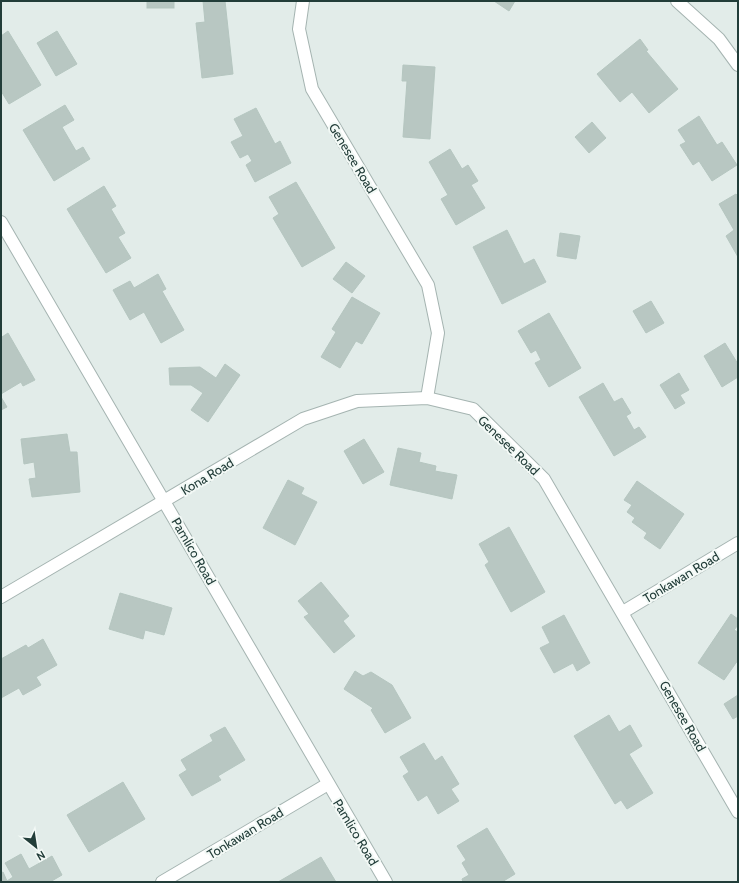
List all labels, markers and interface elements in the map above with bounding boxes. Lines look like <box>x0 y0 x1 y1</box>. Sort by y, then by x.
street label: Genesee Road <box>326 120 380 196</box>
street label: Genesee Road <box>475 412 543 478</box>
street label: Kona Road <box>178 454 236 498</box>
street label: Pamlico Road <box>168 515 220 587</box>
street label: Tonkawan Road <box>640 548 722 606</box>
street label: Genesee Road <box>656 678 710 754</box>
street label: Pamlico Road <box>330 796 382 868</box>
street label: Tonkawan Road <box>204 804 286 862</box>
north arrow <box>16 827 56 867</box>
text: N <box>34 848 48 864</box>

